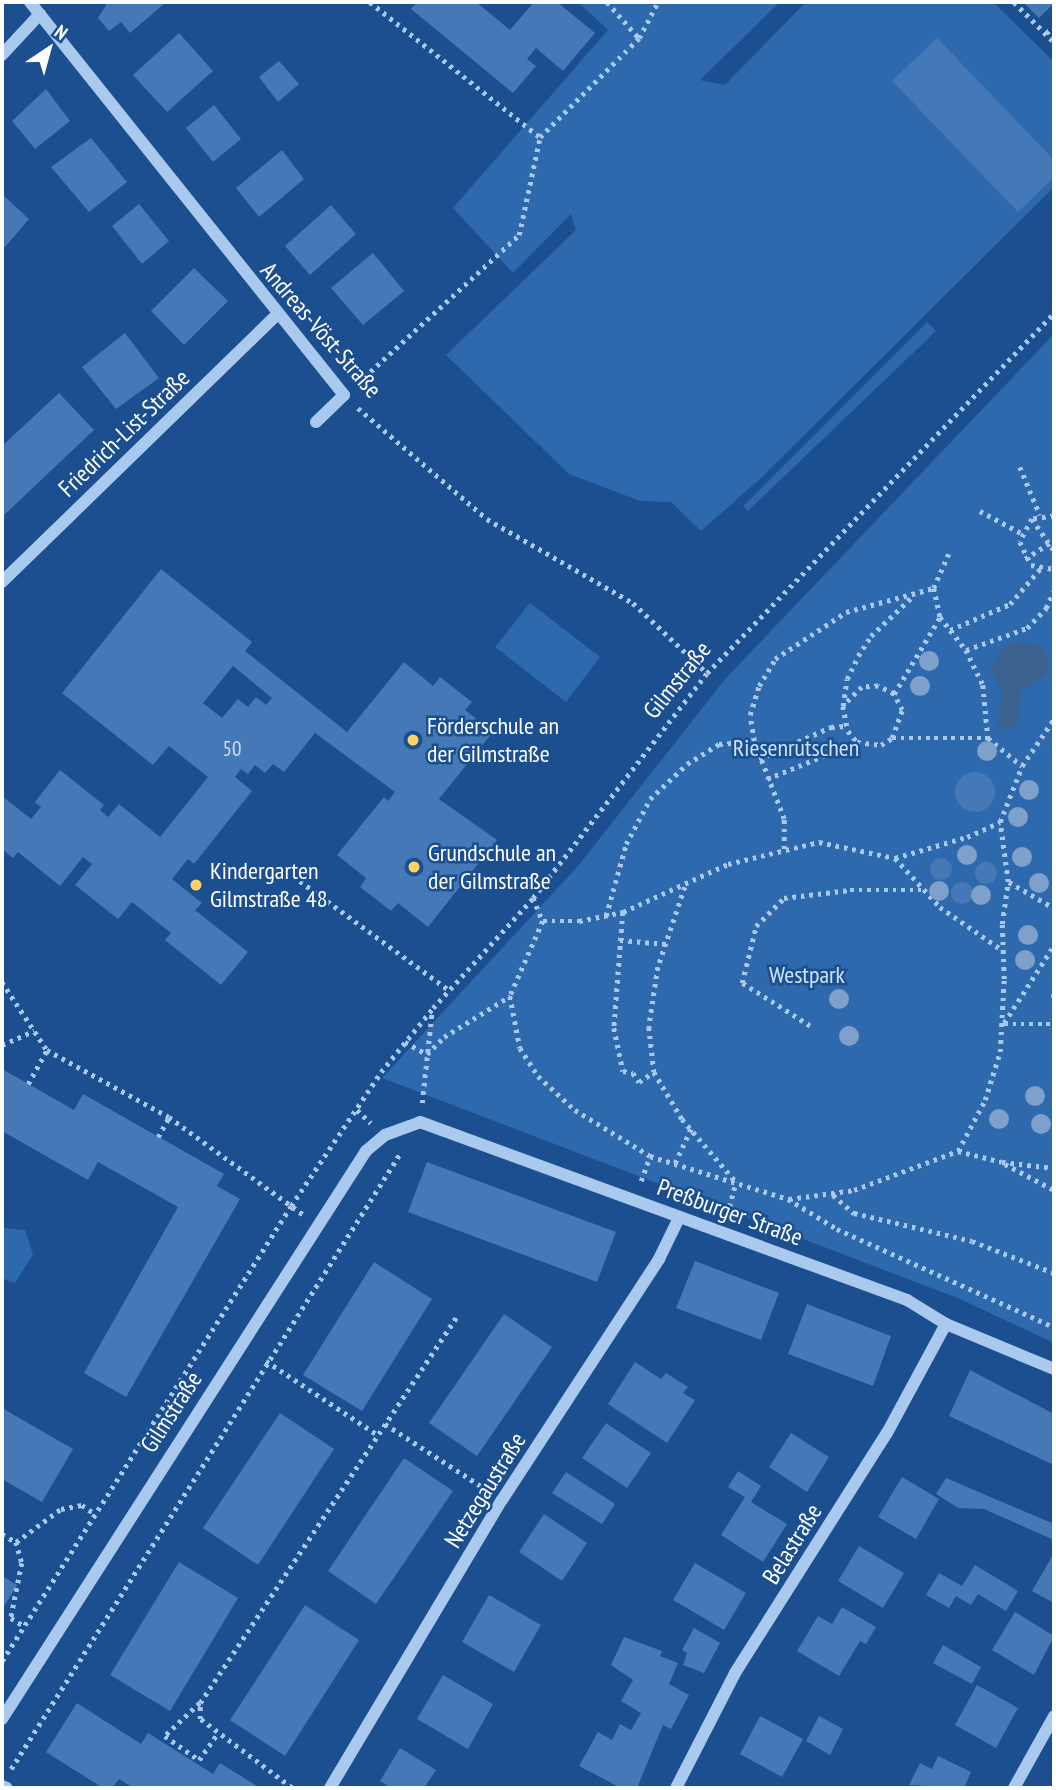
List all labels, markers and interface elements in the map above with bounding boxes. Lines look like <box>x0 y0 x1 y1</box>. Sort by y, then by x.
north arrow <box>14 14 84 84</box>
text: N <box>50 19 73 45</box>
street label: Andreas-Vöst-Straße <box>254 257 388 403</box>
street label: Friedrich-List-Straße <box>53 363 195 503</box>
street label: Gilmstraße <box>637 636 717 724</box>
place label: Förderschule an der Gilmstraße <box>427 712 559 768</box>
marker: Förderschule an der Gilmstraße <box>405 732 421 748</box>
park label: Riesenrutschen <box>733 734 859 762</box>
house number: 50 <box>223 736 241 762</box>
place label: Grundschule an der Gilmstraße <box>428 839 556 895</box>
place label: Kindergarten Gilmstraße 48 <box>210 857 327 913</box>
marker: Grundschule an der Gilmstraße <box>406 859 422 875</box>
marker: Kindergarten Gilmstraße 48 <box>188 877 204 893</box>
park label: Westpark <box>769 961 845 989</box>
street label: Preßburger Straße <box>653 1172 807 1252</box>
street label: Gilmstraße <box>134 1366 208 1458</box>
street label: Netzegaustraße <box>438 1427 532 1553</box>
street label: Belastraße <box>756 1499 828 1589</box>

